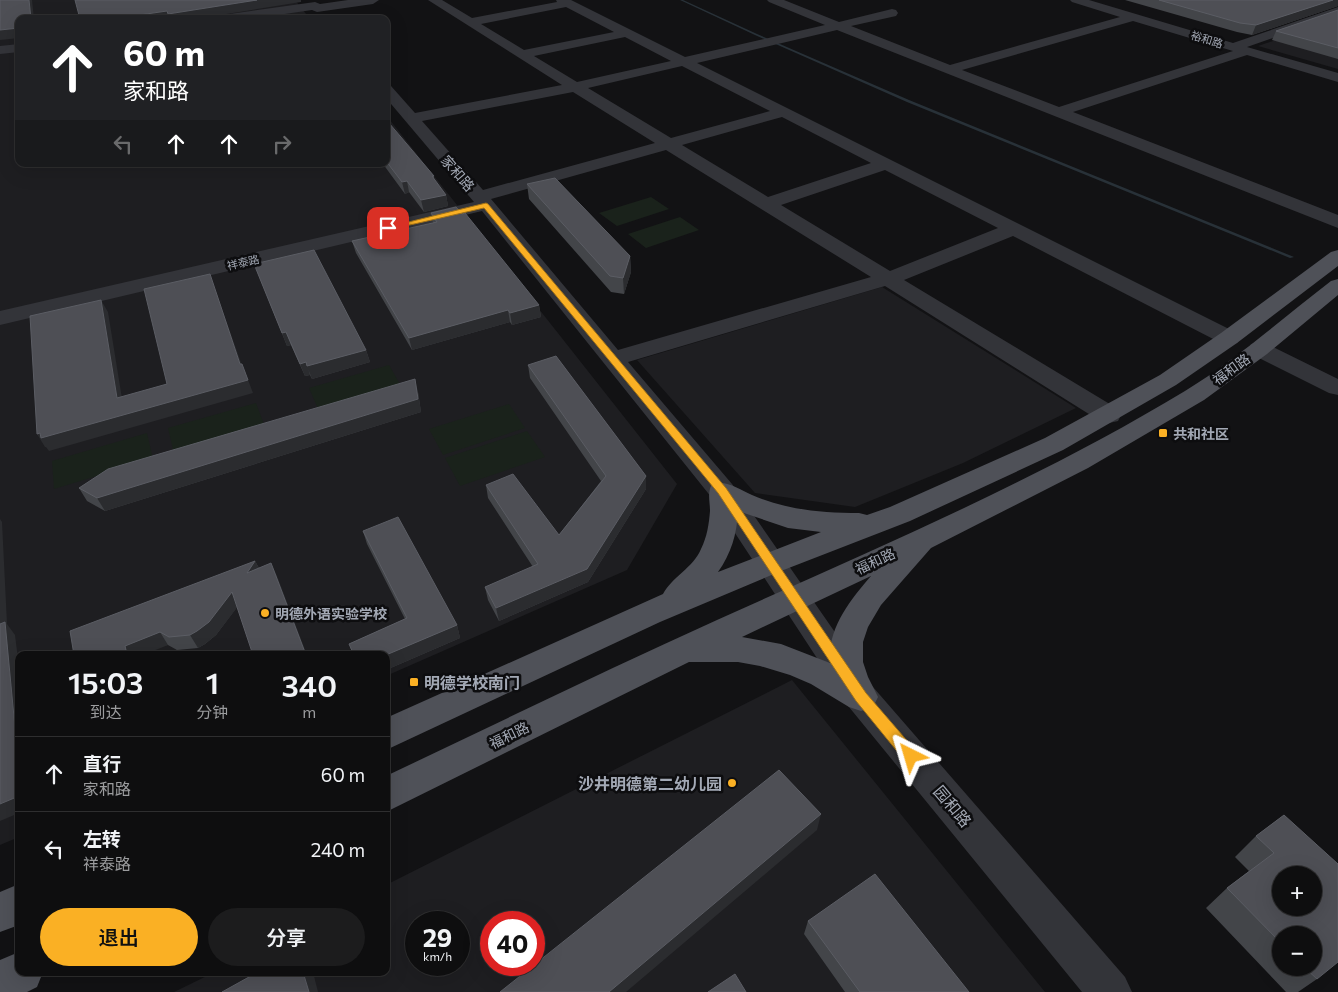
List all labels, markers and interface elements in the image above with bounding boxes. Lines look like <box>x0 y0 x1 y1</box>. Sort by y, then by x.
street label: 裕和路 <box>1189 28 1225 50</box>
text: 60 m <box>123 30 205 73</box>
icon: ahead <box>40 35 105 100</box>
text: 家和路 <box>123 77 189 104</box>
icon: left <box>109 130 137 158</box>
icon: ahead <box>162 130 190 158</box>
icon: ahead <box>215 130 243 158</box>
icon: right <box>268 130 296 158</box>
street label: 家和路 <box>438 152 478 194</box>
pin <box>367 207 409 249</box>
icon: arrive <box>374 214 402 242</box>
street label: 祥泰路 <box>225 252 261 272</box>
street label: 福和路 <box>1209 350 1253 388</box>
place label: 共和社区 <box>1173 425 1229 442</box>
marker: 共和社区 <box>1157 427 1169 439</box>
street label: 福和路 <box>852 544 898 578</box>
place label: 明德外语实验学校 <box>275 605 387 622</box>
marker: 明德外语实验学校 <box>259 607 271 619</box>
text: 15:03 <box>68 663 143 700</box>
text: 1 <box>206 663 219 700</box>
text: 340 <box>282 666 337 703</box>
place label: 明德学校南门 <box>424 673 520 692</box>
marker: 明德学校南门 <box>408 676 420 688</box>
text: 到达 <box>90 702 122 721</box>
text: 分钟 <box>196 702 228 721</box>
text: m <box>302 702 316 721</box>
street label: 福和路 <box>486 718 532 752</box>
position arrow <box>884 729 936 781</box>
text: 直行 <box>83 752 121 775</box>
icon: ahead <box>40 760 68 788</box>
text: 60 m <box>321 763 365 786</box>
place label: 沙井明德第二幼儿园 <box>578 774 722 793</box>
marker: 沙井明德第二幼儿园 <box>726 777 738 789</box>
text: 家和路 <box>83 779 131 798</box>
street label: 园和路 <box>930 782 976 830</box>
text: 左转 <box>83 827 121 850</box>
icon: left <box>40 835 68 863</box>
text: 240 m <box>311 838 365 861</box>
text: 祥泰路 <box>83 854 131 873</box>
map controls <box>1272 866 1322 976</box>
button: + <box>1272 866 1322 916</box>
button: 退出 <box>40 908 198 966</box>
button: 分享 <box>208 908 365 966</box>
speed limit sign: 40 <box>480 911 545 976</box>
text: 29 <box>423 922 452 952</box>
button: − <box>1272 926 1322 976</box>
text: km/h <box>423 949 452 963</box>

